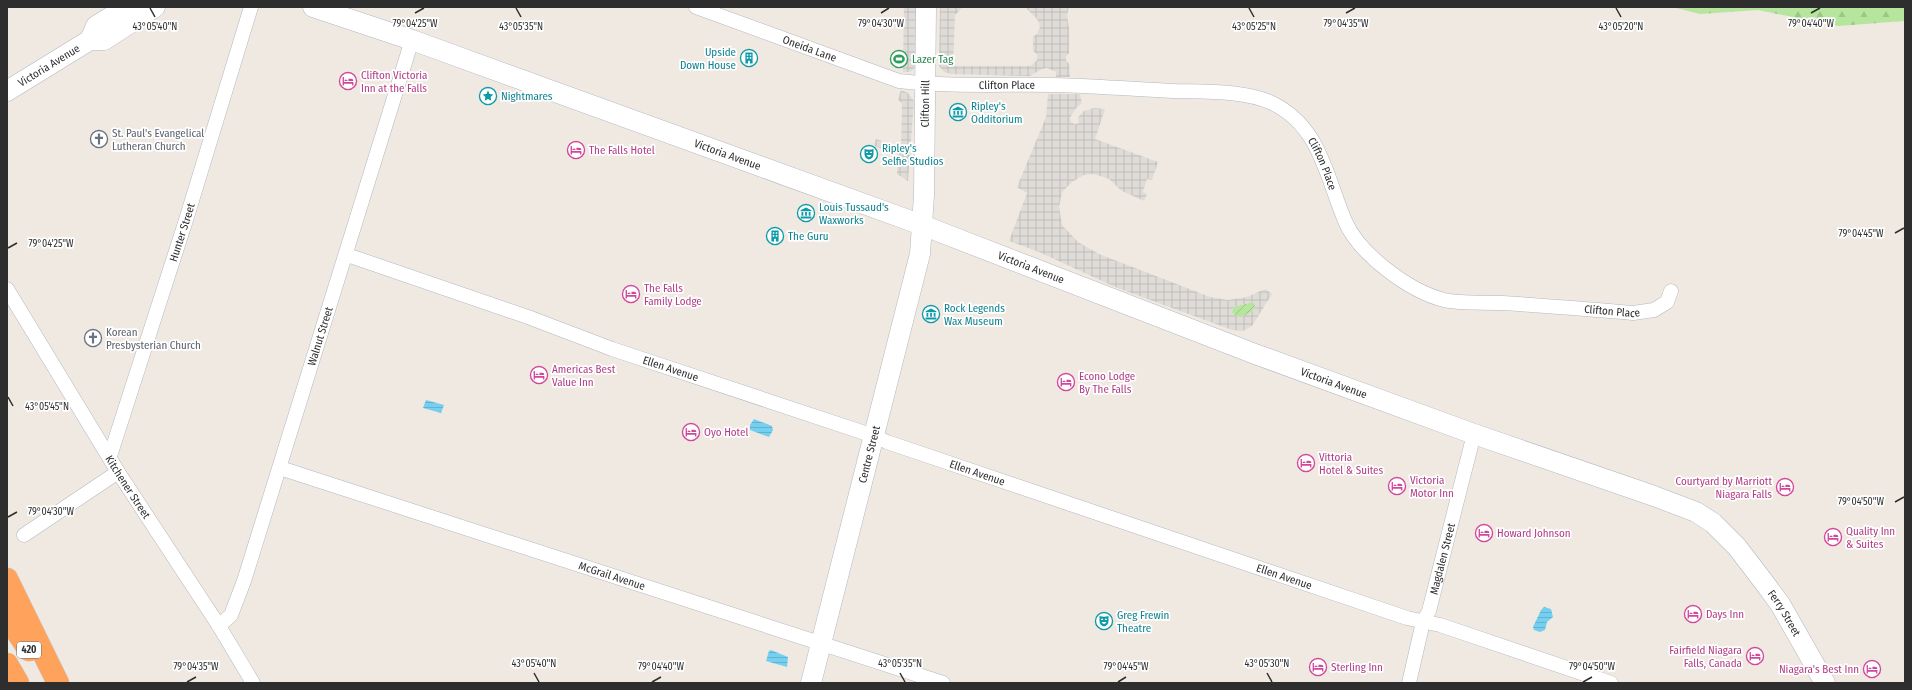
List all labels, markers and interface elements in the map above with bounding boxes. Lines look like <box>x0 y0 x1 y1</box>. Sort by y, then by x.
text: 79°04'25"W <box>393 18 438 30</box>
text: 79°04'30"W <box>858 18 904 30</box>
text: 79°04'35"W <box>1323 18 1369 30</box>
text: 79°04'40"W <box>1788 18 1834 30</box>
text: 43°05'40"N <box>133 21 177 33</box>
text: 43°05'35"N <box>499 21 543 33</box>
text: 43°05'25"N <box>1232 21 1276 33</box>
text: 43°05'20"N <box>1599 21 1643 33</box>
street label: Oneida Lane <box>781 33 838 64</box>
street label: Victoria Avenue <box>15 41 82 89</box>
place label: Upside Down House <box>680 46 736 72</box>
building icon: Upside Down House <box>739 48 759 68</box>
sports icon: Lazer Tag <box>889 49 909 69</box>
place label: Lazer Tag <box>912 53 954 66</box>
place label: Clifton Victoria Inn at the Falls <box>361 69 427 95</box>
hotel icon: Clifton Victoria Inn at the Falls <box>338 71 358 91</box>
street label: Clifton Place <box>979 78 1035 91</box>
street label: Clifton Hill <box>918 80 932 128</box>
place icon: Nightmares <box>478 86 498 106</box>
place label: Nightmares <box>501 90 553 103</box>
place label: Ripley's Odditorium <box>971 100 1023 126</box>
museum icon: Ripley's Odditorium <box>948 102 968 122</box>
place label: St. Paul's Evangelical Lutheran Church <box>112 127 204 153</box>
church icon: St. Paul's Evangelical Lutheran Church <box>89 129 109 149</box>
street label: Clifton Place <box>1305 135 1339 192</box>
street label: Victoria Avenue <box>692 136 763 173</box>
hotel icon: The Falls Hotel <box>566 140 586 160</box>
place label: Ripley's Selfie Studios <box>882 142 944 168</box>
place label: The Falls Hotel <box>589 144 655 157</box>
theatre icon: Ripley's Selfie Studios <box>859 144 879 164</box>
street label: Hunter Street <box>167 201 197 263</box>
place label: Louis Tussaud's Waxworks <box>819 201 889 227</box>
museum icon: Louis Tussaud's Waxworks <box>796 203 816 223</box>
building icon: The Guru <box>765 226 785 246</box>
text: 79°04'45"W <box>1839 228 1884 240</box>
place label: The Guru <box>788 230 829 243</box>
text: 79°04'25"W <box>29 238 74 250</box>
street label: Victoria Avenue <box>996 249 1066 286</box>
place label: The Falls Family Lodge <box>644 282 702 308</box>
hotel icon: The Falls Family Lodge <box>621 284 641 304</box>
place label: Rock Legends Wax Museum <box>944 302 1005 328</box>
street label: Clifton Place <box>1584 302 1641 320</box>
museum icon: Rock Legends Wax Museum <box>921 304 941 324</box>
street label: Walnut Street <box>305 305 335 367</box>
place label: Korean Presbysterian Church <box>106 326 201 352</box>
church icon: Korean Presbysterian Church <box>83 328 103 348</box>
street label: Ellen Avenue <box>641 353 700 384</box>
place label: Americas Best Value Inn <box>552 363 616 389</box>
hotel icon: Americas Best Value Inn <box>529 365 549 385</box>
street label: Victoria Avenue <box>1299 365 1369 401</box>
place label: Econo Lodge By The Falls <box>1079 370 1135 396</box>
hotel icon: Econo Lodge By The Falls <box>1056 372 1076 392</box>
text: 43°05'45"N <box>25 401 69 413</box>
hotel icon: Oyo Hotel <box>681 422 701 442</box>
street label: Centre Street <box>856 424 883 484</box>
place label: Oyo Hotel <box>704 426 748 439</box>
place label: Vittoria Hotel & Suites <box>1319 451 1384 477</box>
street label: Kitchener Street <box>103 453 153 521</box>
hotel icon: Vittoria Hotel & Suites <box>1296 453 1316 473</box>
street label: Ellen Avenue <box>948 457 1007 488</box>
place label: Victoria Motor Inn <box>1410 474 1454 500</box>
place label: Courtyard by Marriott Niagara Falls <box>1676 475 1772 501</box>
hotel icon: Victoria Motor Inn <box>1387 476 1407 496</box>
hotel icon: Courtyard by Marriott Niagara Falls <box>1775 477 1795 497</box>
text: 79°04'50"W <box>1838 496 1885 508</box>
text: 79°04'30"W <box>28 506 74 518</box>
street label: Magdalen Street <box>1427 521 1458 596</box>
hotel icon: Howard Johnson <box>1474 523 1494 543</box>
place label: Quality Inn & Suites <box>1846 525 1895 551</box>
place label: Howard Johnson <box>1497 527 1571 540</box>
hotel icon: Quality Inn & Suites <box>1823 527 1843 547</box>
street label: McGrail Avenue <box>577 559 647 593</box>
street label: Ellen Avenue <box>1255 561 1314 592</box>
street label: Ferry Street <box>1765 587 1804 639</box>
hotel icon: Days Inn <box>1683 604 1703 624</box>
place label: Days Inn <box>1706 608 1744 621</box>
place label: Greg Frewin Theatre <box>1117 609 1169 635</box>
theatre icon: Greg Frewin Theatre <box>1094 611 1114 631</box>
road number: 420 <box>17 642 41 658</box>
place label: Fairfield Niagara Falls, Canada <box>1669 644 1742 670</box>
hotel icon: Fairfield Niagara Falls, Canada <box>1745 646 1765 666</box>
hotel icon: Sterling Inn <box>1308 657 1328 677</box>
text: 43°05'40"N <box>512 658 556 670</box>
text: 43°05'35"N <box>878 658 922 670</box>
text: 43°05'30"N <box>1245 658 1289 670</box>
hotel icon: Niagara's Best Inn <box>1862 659 1882 679</box>
text: 79°04'35"W <box>173 661 219 673</box>
text: 79°04'40"W <box>638 661 684 673</box>
text: 79°04'45"W <box>1104 661 1149 673</box>
place label: Sterling Inn <box>1331 661 1383 674</box>
text: 79°04'50"W <box>1569 661 1616 673</box>
place label: Niagara's Best Inn <box>1779 663 1859 676</box>

